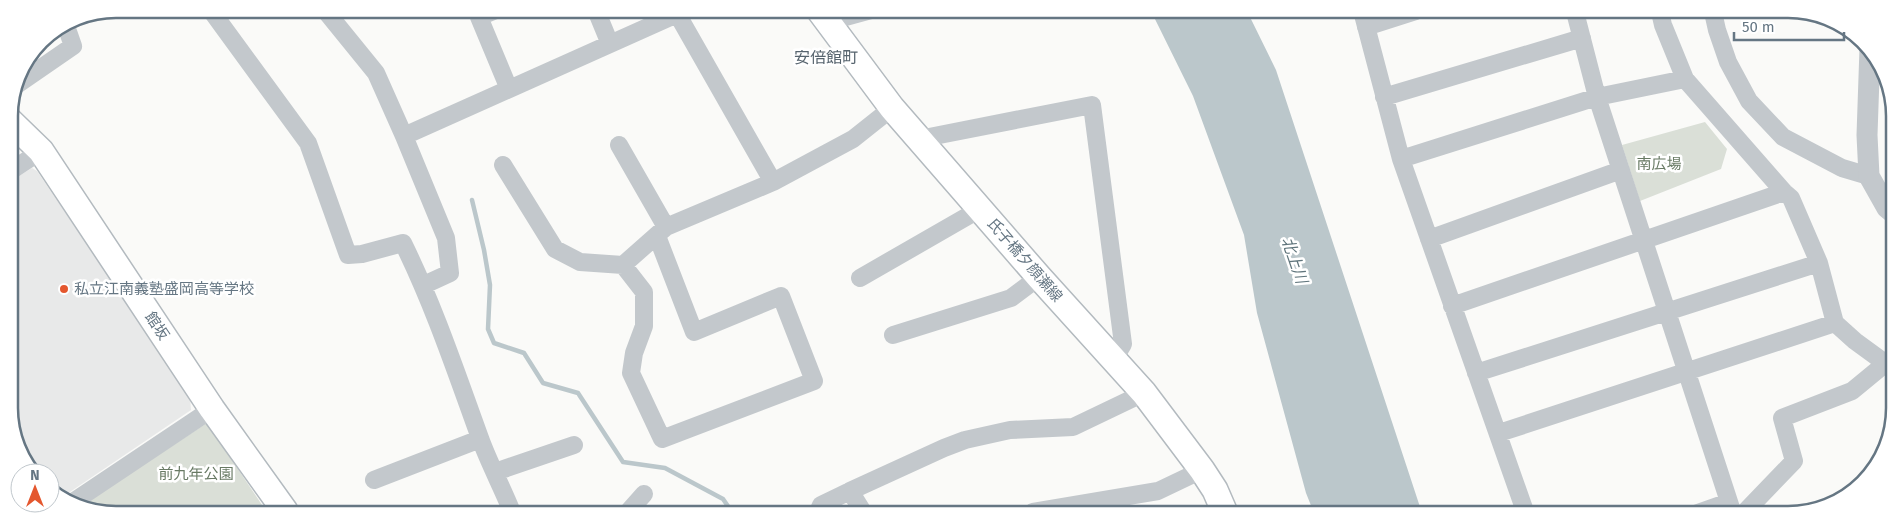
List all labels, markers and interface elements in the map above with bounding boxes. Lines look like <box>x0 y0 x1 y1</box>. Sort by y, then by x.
scale bar <box>1734 10 1844 42</box>
text: 50 m <box>1742 18 1775 36</box>
district label: 安倍館町 <box>794 48 858 67</box>
park label: 南広場 <box>1636 155 1682 173</box>
street label: 氏子橋夕顔瀬線 <box>984 214 1066 306</box>
water label: 北上川 <box>1278 234 1312 288</box>
place label: 私立江南義塾盛岡高等学校 <box>74 280 254 298</box>
marker: 私立江南義塾盛岡高等学校 <box>58 283 70 295</box>
street label: 館坂 <box>141 309 173 343</box>
north arrow <box>10 463 60 513</box>
park label: 前九年公園 <box>158 465 234 483</box>
text: N <box>30 467 40 484</box>

